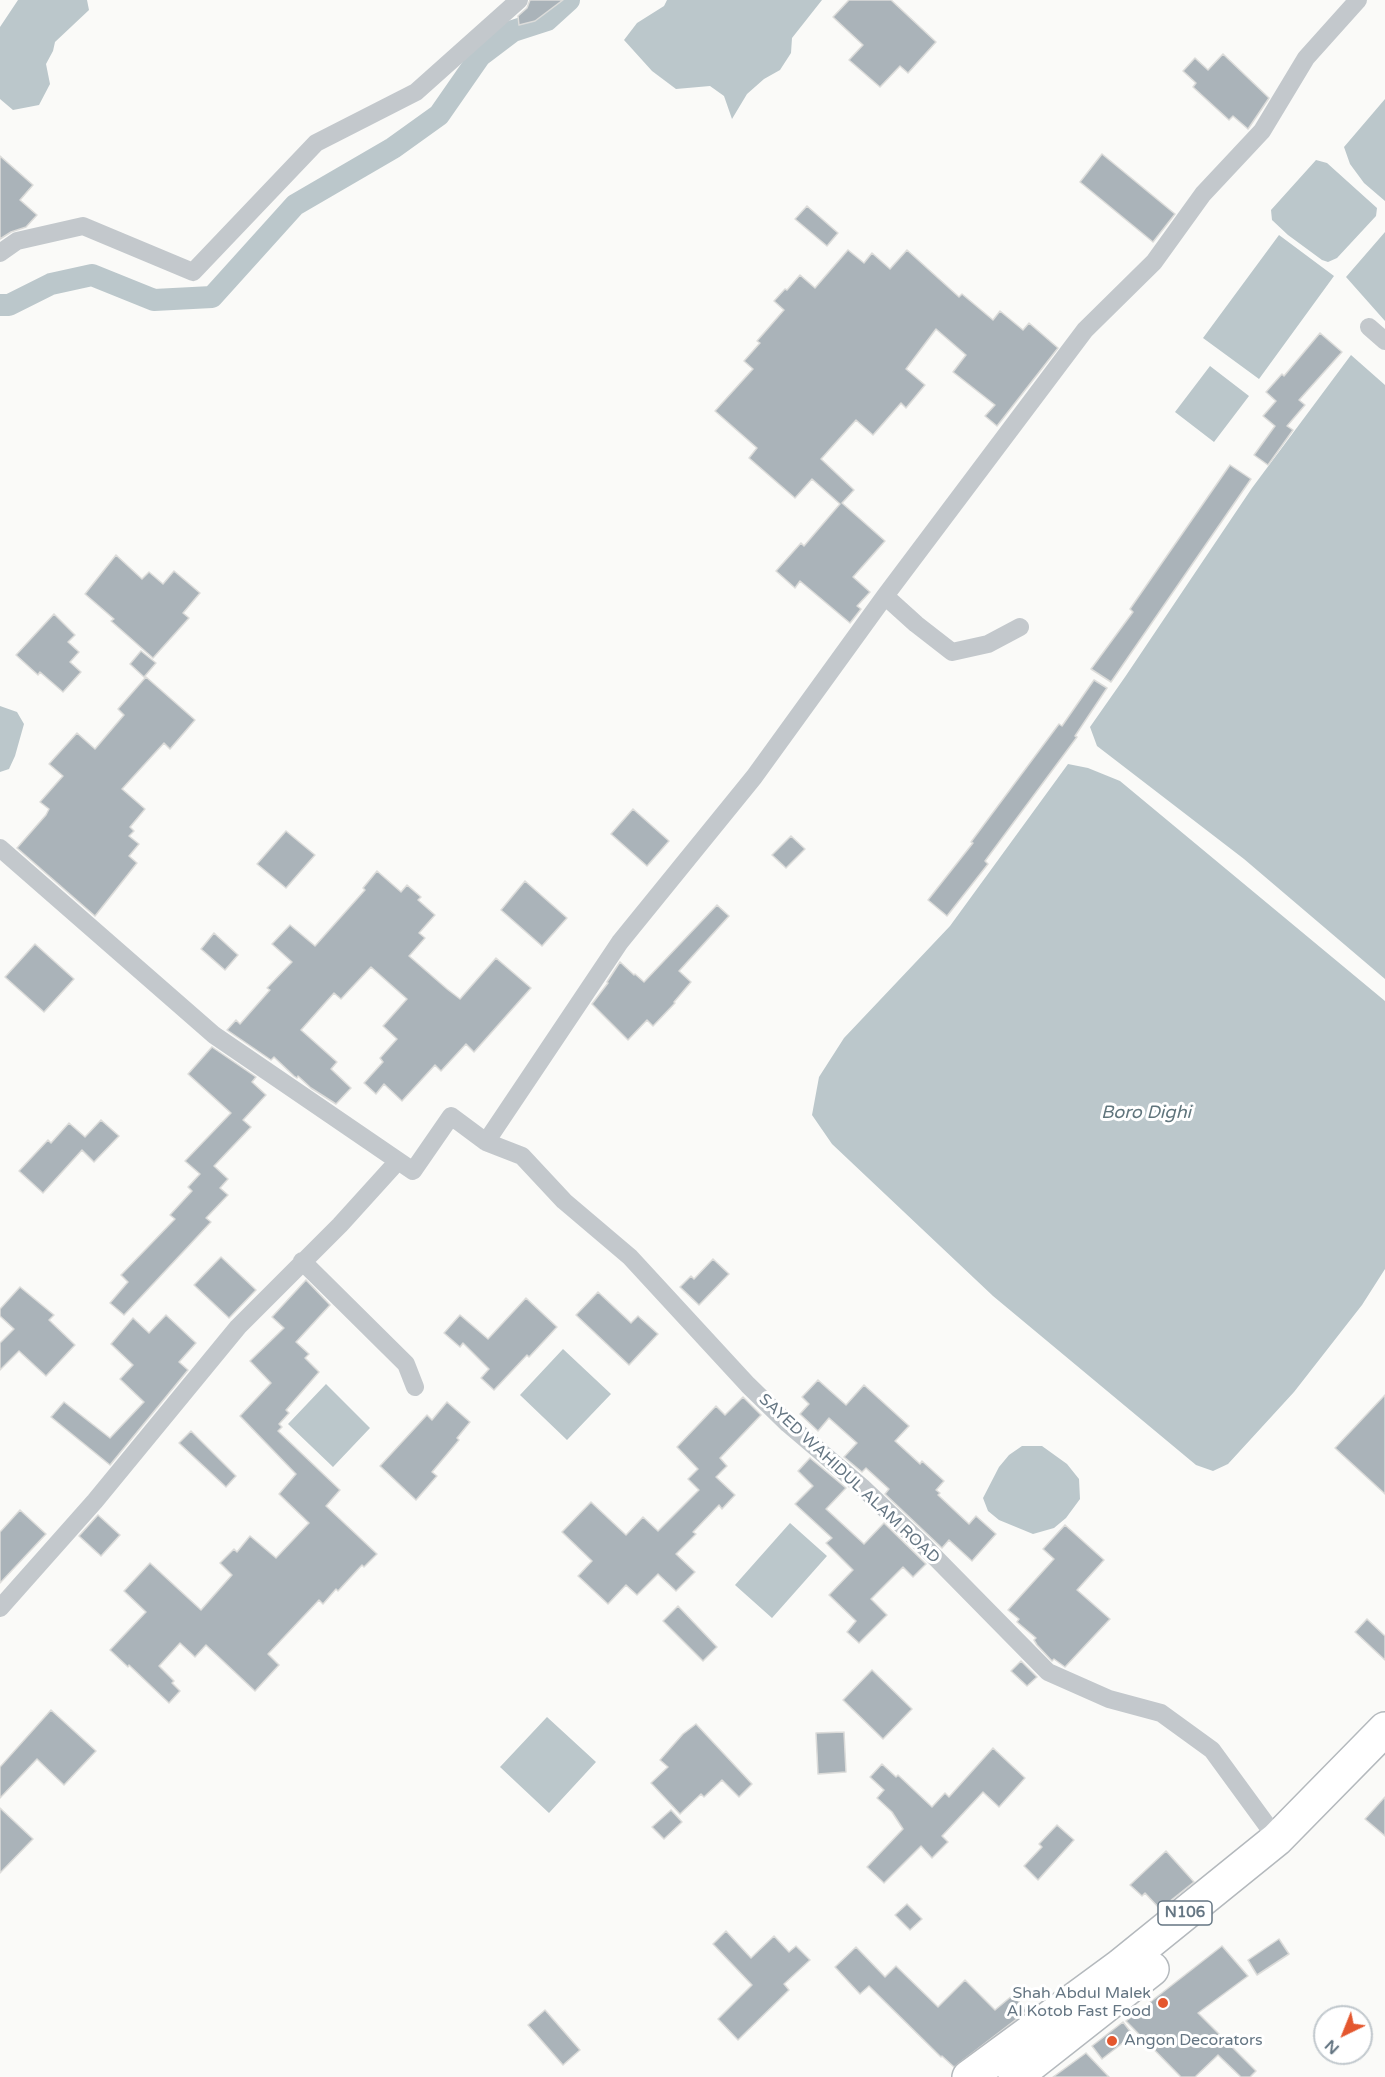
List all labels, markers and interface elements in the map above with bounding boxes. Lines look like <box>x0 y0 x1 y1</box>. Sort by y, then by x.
water label: Boro Dighi <box>1101 1102 1191 1124</box>
street label: SAYED WAHIDUL ALAM ROAD <box>755 1390 943 1568</box>
road number: N106 <box>1158 1901 1212 1925</box>
place label: Shah Abdul Malek Al Kotob Fast Food <box>1007 1984 1151 2022</box>
marker: Shah Abdul Malek Al Kotob Fast Food <box>1156 1996 1170 2010</box>
north arrow <box>1313 2005 1373 2065</box>
place label: Angon Decorators <box>1124 2031 1263 2051</box>
marker: Angon Decorators <box>1105 2034 1119 2048</box>
text: N <box>1321 2035 1344 2058</box>

